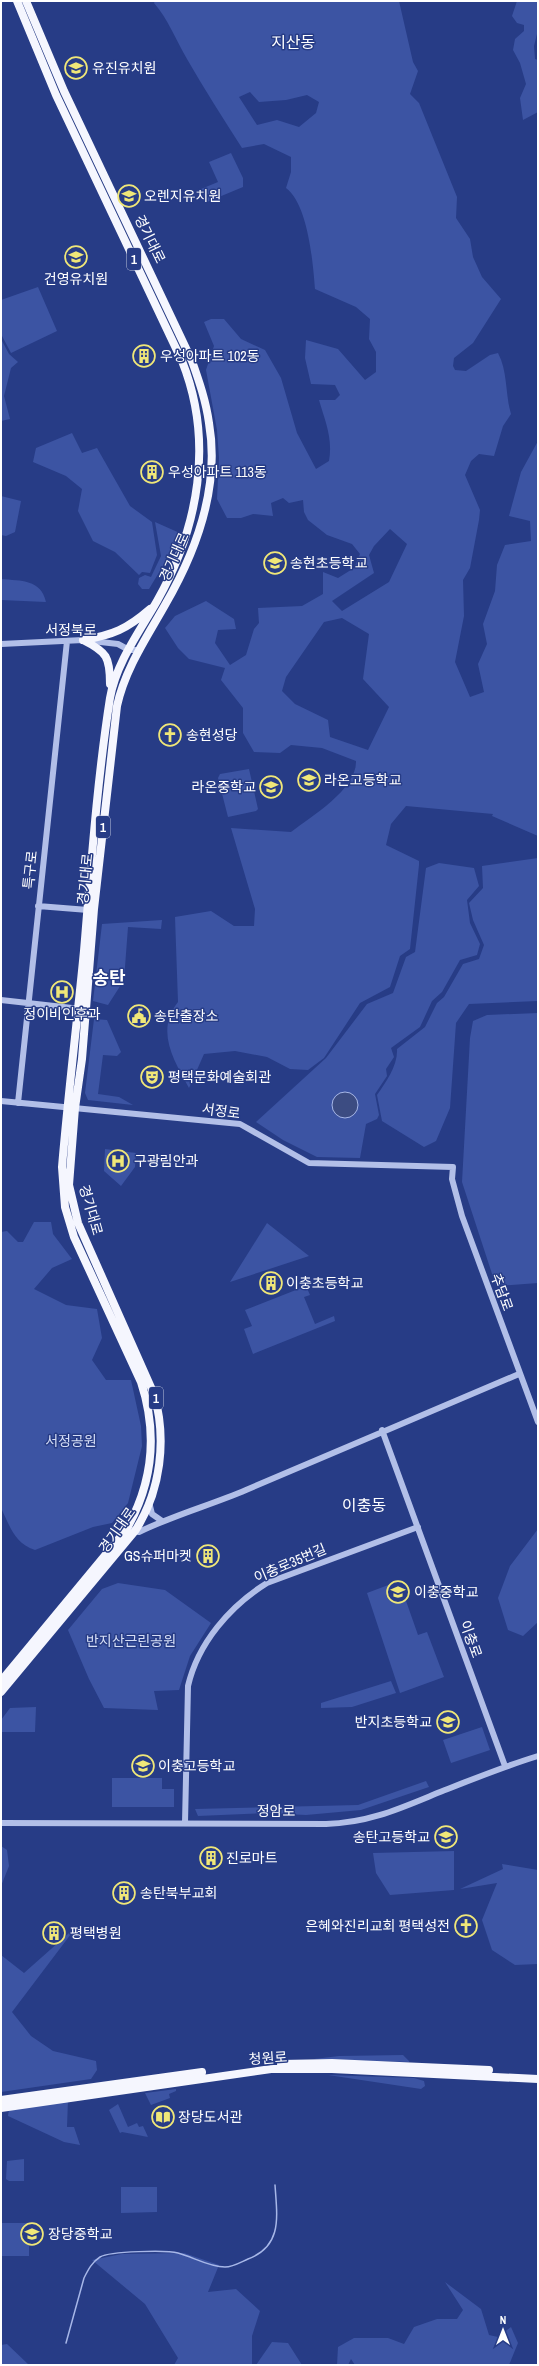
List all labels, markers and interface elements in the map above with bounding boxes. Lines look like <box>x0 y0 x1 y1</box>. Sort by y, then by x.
district label: 지산동 <box>271 31 315 53</box>
school or university icon: 유진유치원 <box>63 55 89 81</box>
place label: 유진유치원 <box>92 59 156 77</box>
school or university icon: 오렌지유치원 <box>116 183 142 209</box>
place label: 오렌지유치원 <box>144 187 221 205</box>
street label: 경기대로 <box>131 212 169 266</box>
school or university icon: 건영유치원 <box>63 244 89 270</box>
road number: 1 <box>127 248 141 270</box>
place label: 건영유치원 <box>44 270 108 288</box>
building icon: 우성아파트 102동 <box>131 343 157 369</box>
place label: 우성아파트 102동 <box>160 347 260 365</box>
building icon: 우성아파트 113동 <box>139 459 165 485</box>
place label: 우성아파트 113동 <box>168 463 267 481</box>
street label: 경기대로 <box>155 530 193 584</box>
school or university icon: 송현초등학교 <box>262 550 288 576</box>
place label: 송현초등학교 <box>290 554 367 572</box>
street label: 서정북로 <box>45 621 97 639</box>
church icon: 송현성당 <box>157 722 183 748</box>
place label: 송현성당 <box>186 726 238 744</box>
school or university icon: 라온고등학교 <box>296 767 322 793</box>
place label: 라온고등학교 <box>324 771 401 789</box>
school or university icon: 라온중학교 <box>258 774 284 800</box>
place label: 라온중학교 <box>192 778 256 796</box>
road number: 1 <box>96 816 110 838</box>
street label: 특구로 <box>19 850 41 890</box>
street label: 경기대로 <box>73 852 97 906</box>
district label: 송탄 <box>92 965 126 990</box>
hospital icon: 정이비인후과 <box>49 979 75 1005</box>
public building icon: 송탄출장소 <box>126 1003 152 1029</box>
place label: 정이비인후과 <box>23 1005 101 1023</box>
place label: 송탄출장소 <box>154 1007 219 1025</box>
theatre icon: 평택문화예술회관 <box>139 1064 165 1090</box>
place label: 평택문화예술회관 <box>168 1068 271 1086</box>
street label: 서정로 <box>201 1099 242 1123</box>
hospital icon: 구광림안과 <box>105 1148 131 1174</box>
place label: 구광림안과 <box>134 1152 199 1170</box>
street label: 경기대로 <box>75 1183 107 1237</box>
building icon: 이충초등학교 <box>258 1270 284 1296</box>
street label: 추담로 <box>487 1271 517 1313</box>
place label: 이충초등학교 <box>286 1274 363 1292</box>
road number: 1 <box>149 1387 163 1409</box>
park label: 서정공원 <box>45 1432 97 1450</box>
district label: 이충동 <box>342 1494 386 1516</box>
street label: 경기대로 <box>95 1504 139 1556</box>
street label: 이충로35번길 <box>251 1540 329 1586</box>
building icon: GS슈퍼마켓 <box>195 1543 221 1569</box>
place label: GS슈퍼마켓 <box>124 1547 192 1565</box>
school or university icon: 이충중학교 <box>385 1579 411 1605</box>
place label: 이충중학교 <box>414 1583 479 1601</box>
street label: 이충로 <box>456 1618 486 1660</box>
park label: 반지산근린공원 <box>86 1632 176 1650</box>
school or university icon: 반지초등학교 <box>435 1709 461 1735</box>
place label: 반지초등학교 <box>355 1713 432 1731</box>
school or university icon: 이충고등학교 <box>130 1753 156 1779</box>
place label: 이충고등학교 <box>158 1757 235 1775</box>
street label: 정암로 <box>257 1802 295 1820</box>
school or university icon: 송탄고등학교 <box>433 1824 459 1850</box>
place label: 송탄고등학교 <box>353 1828 430 1846</box>
building icon: 진로마트 <box>198 1845 224 1871</box>
place label: 진로마트 <box>226 1849 278 1867</box>
building icon: 송탄북부교회 <box>111 1880 137 1906</box>
place label: 송탄북부교회 <box>140 1884 217 1902</box>
church icon: 은혜와진리교회 평택성전 <box>453 1913 479 1939</box>
place label: 은혜와진리교회 평택성전 <box>305 1917 450 1935</box>
building icon: 평택병원 <box>41 1920 67 1946</box>
place label: 평택병원 <box>70 1924 122 1942</box>
street label: 청원로 <box>248 2048 288 2068</box>
library icon: 장당도서관 <box>150 2104 176 2130</box>
place label: 장당도서관 <box>178 2108 243 2126</box>
school or university icon: 장당중학교 <box>19 2221 45 2247</box>
place label: 장당중학교 <box>48 2225 113 2243</box>
north arrow <box>483 2310 523 2350</box>
text: N <box>500 2313 506 2327</box>

